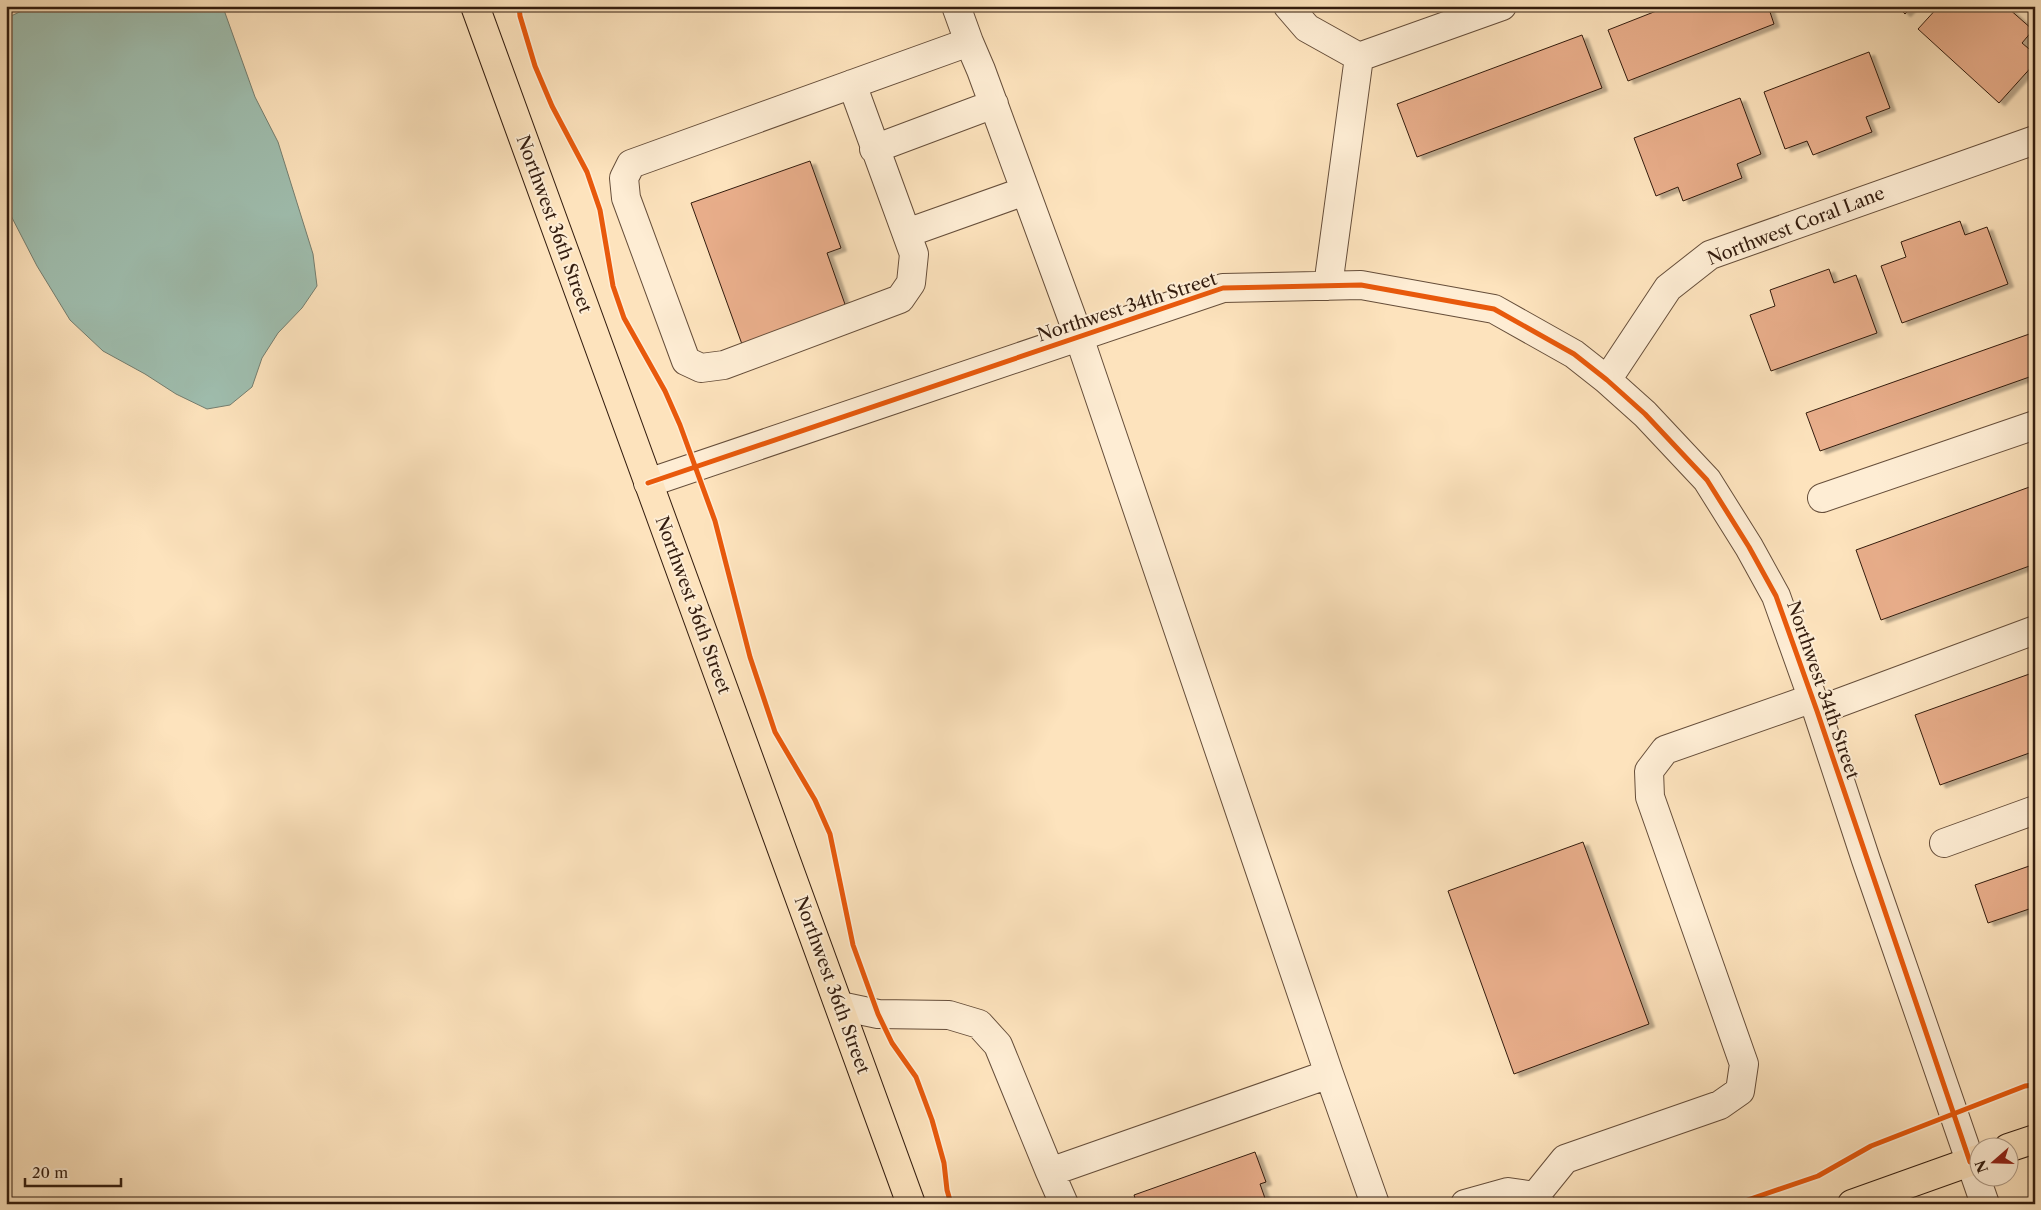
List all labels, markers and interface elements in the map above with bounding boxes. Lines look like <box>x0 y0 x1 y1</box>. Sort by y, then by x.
street label: Northwest 36th Street <box>512 132 597 316</box>
street label: Northwest Coral Lane <box>1704 182 1888 270</box>
street label: Northwest 34th Street <box>1035 267 1220 346</box>
street label: Northwest 36th Street <box>651 513 736 697</box>
street label: Northwest 34th Street <box>1782 598 1864 783</box>
street label: Northwest 36th Street <box>790 893 875 1077</box>
north arrow <box>1968 1138 2018 1188</box>
scale bar <box>25 1155 121 1187</box>
text: N <box>1971 1158 1992 1175</box>
text: 20 m <box>32 1163 68 1182</box>

